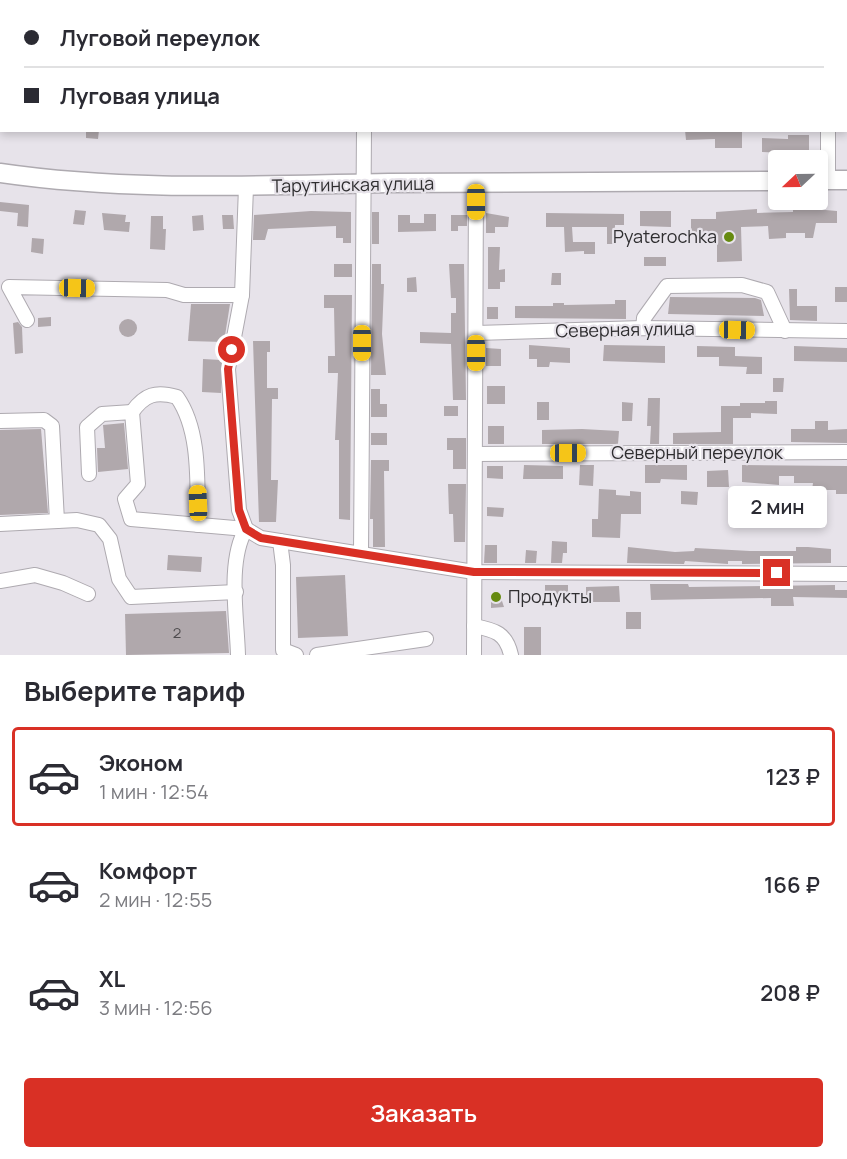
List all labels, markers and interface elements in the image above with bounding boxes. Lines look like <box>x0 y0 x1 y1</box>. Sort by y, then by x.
text: Луговой переулок <box>60 23 260 53</box>
text: Луговая улица <box>60 81 220 111</box>
north arrow <box>768 150 828 210</box>
map controls <box>768 150 828 210</box>
street label: Тарутинская улица <box>272 171 434 197</box>
car <box>467 184 485 220</box>
place label: Pyaterochka <box>613 224 717 248</box>
marker: Pyaterochka <box>722 230 736 244</box>
car <box>59 279 95 297</box>
street label: Северная улица <box>555 316 695 342</box>
car <box>719 321 755 339</box>
car <box>353 325 371 361</box>
car <box>467 335 485 371</box>
route start <box>218 336 245 363</box>
street label: Северный переулок <box>611 440 784 464</box>
car <box>550 444 586 462</box>
car <box>188 485 208 521</box>
callout: 2 мин <box>728 486 826 528</box>
text: 2 мин <box>750 493 805 520</box>
route end <box>763 559 790 586</box>
place label: Продукты <box>508 584 592 608</box>
marker: Продукты <box>489 590 503 604</box>
house number: 2 <box>173 622 181 643</box>
text: Выберите тариф <box>24 672 245 709</box>
text: Эконом <box>99 748 183 778</box>
icon: car <box>27 750 81 804</box>
text: 123 ₽ <box>766 762 820 792</box>
text: 1 мин · 12:54 <box>99 778 209 805</box>
text: Комфорт <box>99 856 197 886</box>
icon: car <box>27 858 81 912</box>
text: 166 ₽ <box>764 870 820 900</box>
text: 2 мин · 12:55 <box>99 886 212 913</box>
text: XL <box>99 964 125 994</box>
icon: car <box>27 966 81 1020</box>
text: 208 ₽ <box>760 978 820 1008</box>
text: 3 мин · 12:56 <box>99 994 213 1021</box>
button: Заказать <box>24 1078 823 1147</box>

